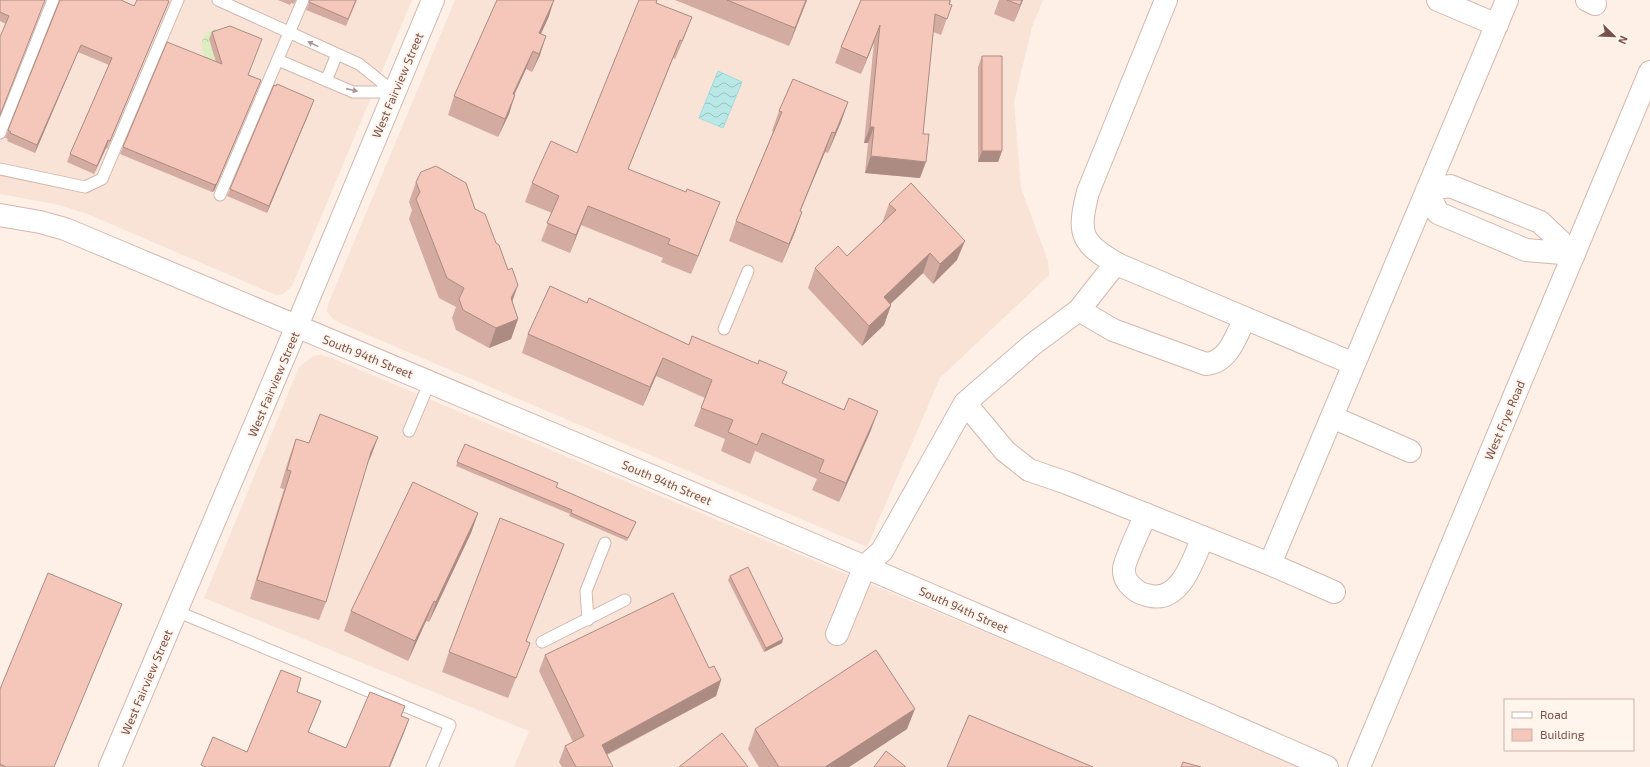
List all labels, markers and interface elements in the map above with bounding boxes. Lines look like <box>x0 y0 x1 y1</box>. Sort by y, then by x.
north arrow <box>1594 16 1634 56</box>
street label: West Fairview Street <box>368 30 426 140</box>
text: N <box>1616 34 1631 46</box>
one-way arrow <box>307 41 319 47</box>
one-way arrow <box>346 88 359 94</box>
street label: West Fairview Street <box>244 329 302 439</box>
street label: South 94th Street <box>321 331 416 381</box>
street label: West Frye Road <box>1481 378 1527 462</box>
street label: South 94th Street <box>620 457 715 507</box>
street label: South 94th Street <box>917 583 1011 635</box>
street label: West Fairview Street <box>117 627 175 737</box>
legend <box>1504 699 1634 751</box>
text: Road <box>1540 707 1568 721</box>
text: Building <box>1540 727 1585 741</box>

